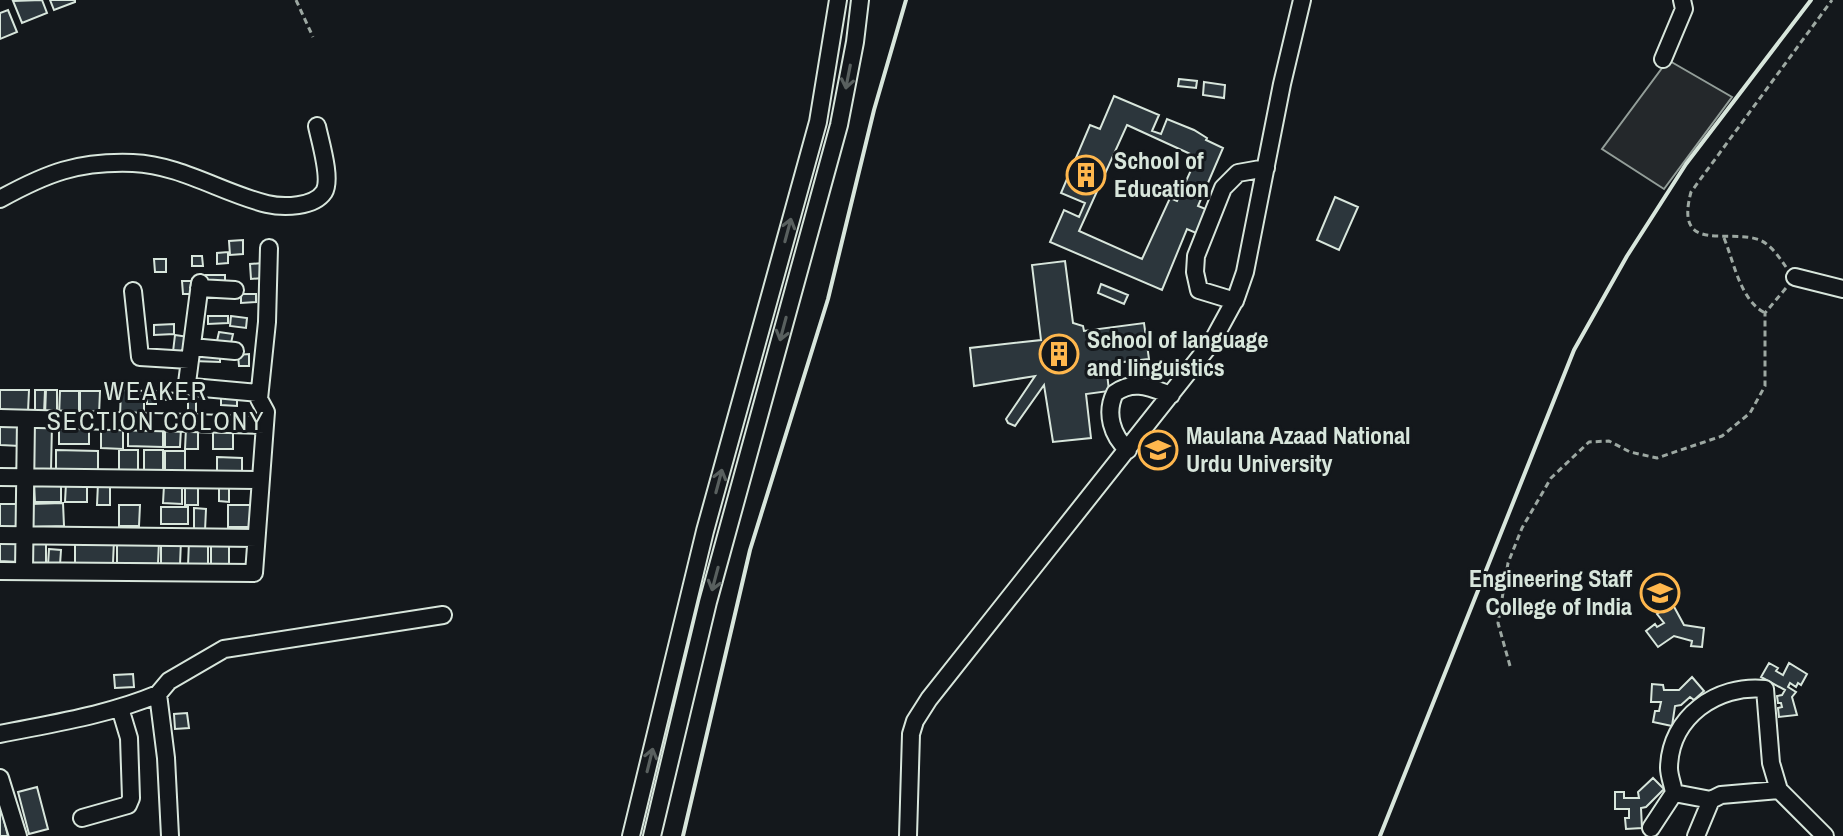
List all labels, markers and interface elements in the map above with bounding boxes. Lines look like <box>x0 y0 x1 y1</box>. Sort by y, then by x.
one-way arrow <box>840 64 855 89</box>
place label: School of Education <box>1114 144 1209 204</box>
building icon: School of Education <box>1065 154 1107 196</box>
one-way arrow <box>781 218 796 244</box>
one-way arrow <box>775 315 790 341</box>
place label: School of language and linguistics <box>1087 323 1269 383</box>
building icon: School of language and linguistics <box>1038 333 1080 375</box>
district label: WEAKER SECTION COLONY <box>47 373 265 438</box>
place label: Maulana Azaad National Urdu University <box>1186 419 1411 479</box>
school or university icon: Maulana Azaad National Urdu University <box>1137 429 1179 471</box>
one-way arrow <box>713 468 728 494</box>
place label: Engineering Staff College of India <box>1469 562 1633 622</box>
one-way arrow <box>706 566 721 592</box>
school or university icon: Engineering Staff College of India <box>1639 572 1681 614</box>
one-way arrow <box>643 748 658 774</box>

